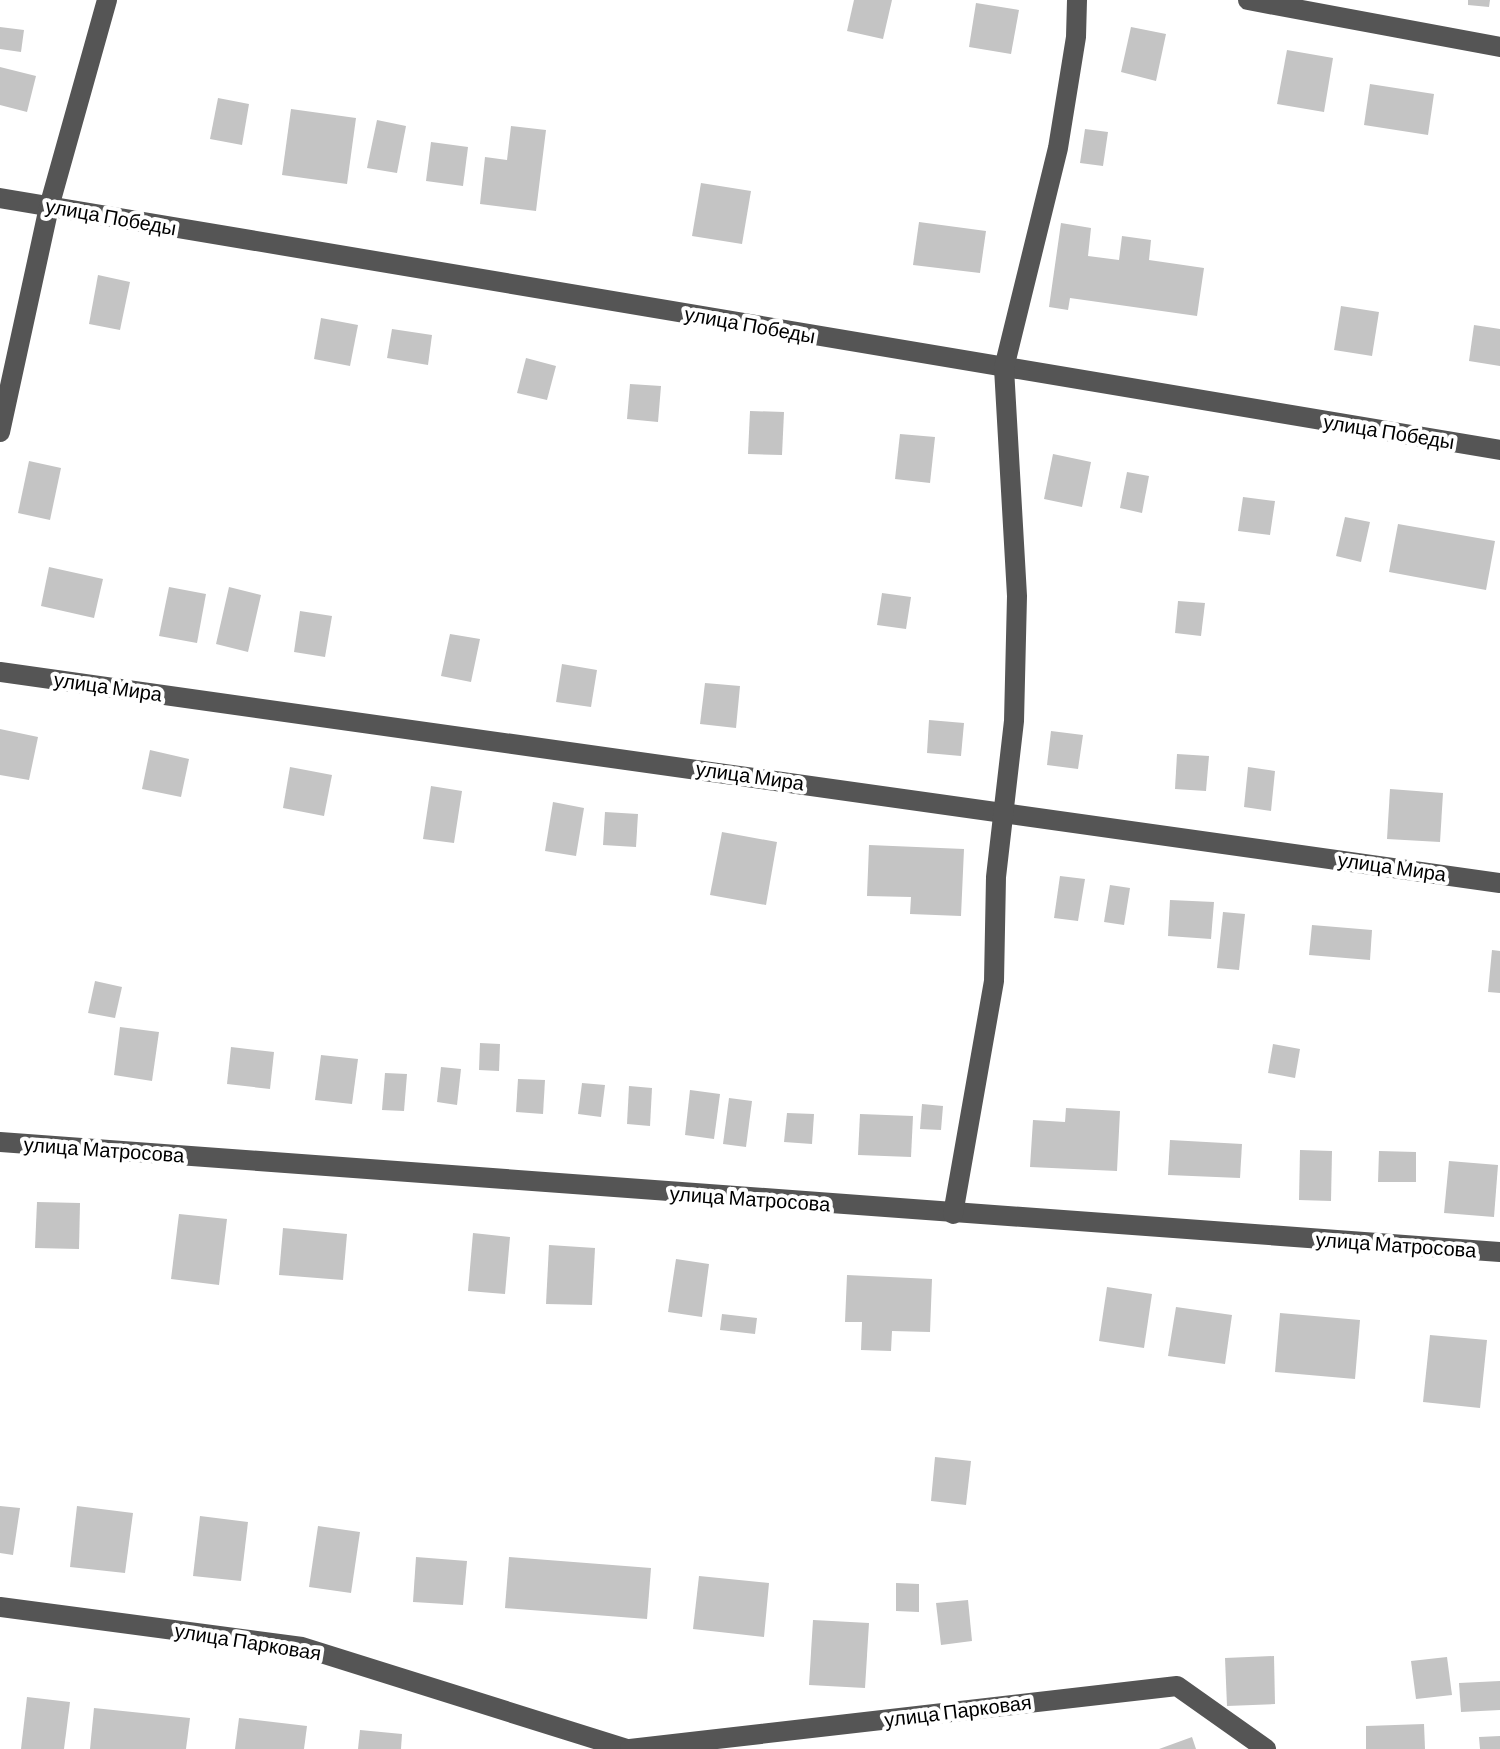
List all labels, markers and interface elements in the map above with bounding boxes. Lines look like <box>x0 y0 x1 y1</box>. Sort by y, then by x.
street label: улица Победы <box>44 193 178 239</box>
street label: улица Победы <box>683 301 817 347</box>
street label: улица Победы <box>1322 409 1456 453</box>
street label: улица Мира <box>52 667 165 706</box>
street label: улица Мира <box>694 756 807 795</box>
street label: улица Мира <box>1336 847 1449 886</box>
street label: улица Матросова <box>23 1131 186 1167</box>
street label: улица Матросова <box>669 1180 832 1216</box>
street label: улица Матросова <box>1315 1226 1478 1262</box>
street label: улица Парковая <box>173 1618 323 1664</box>
street label: улица Парковая <box>883 1689 1033 1731</box>

